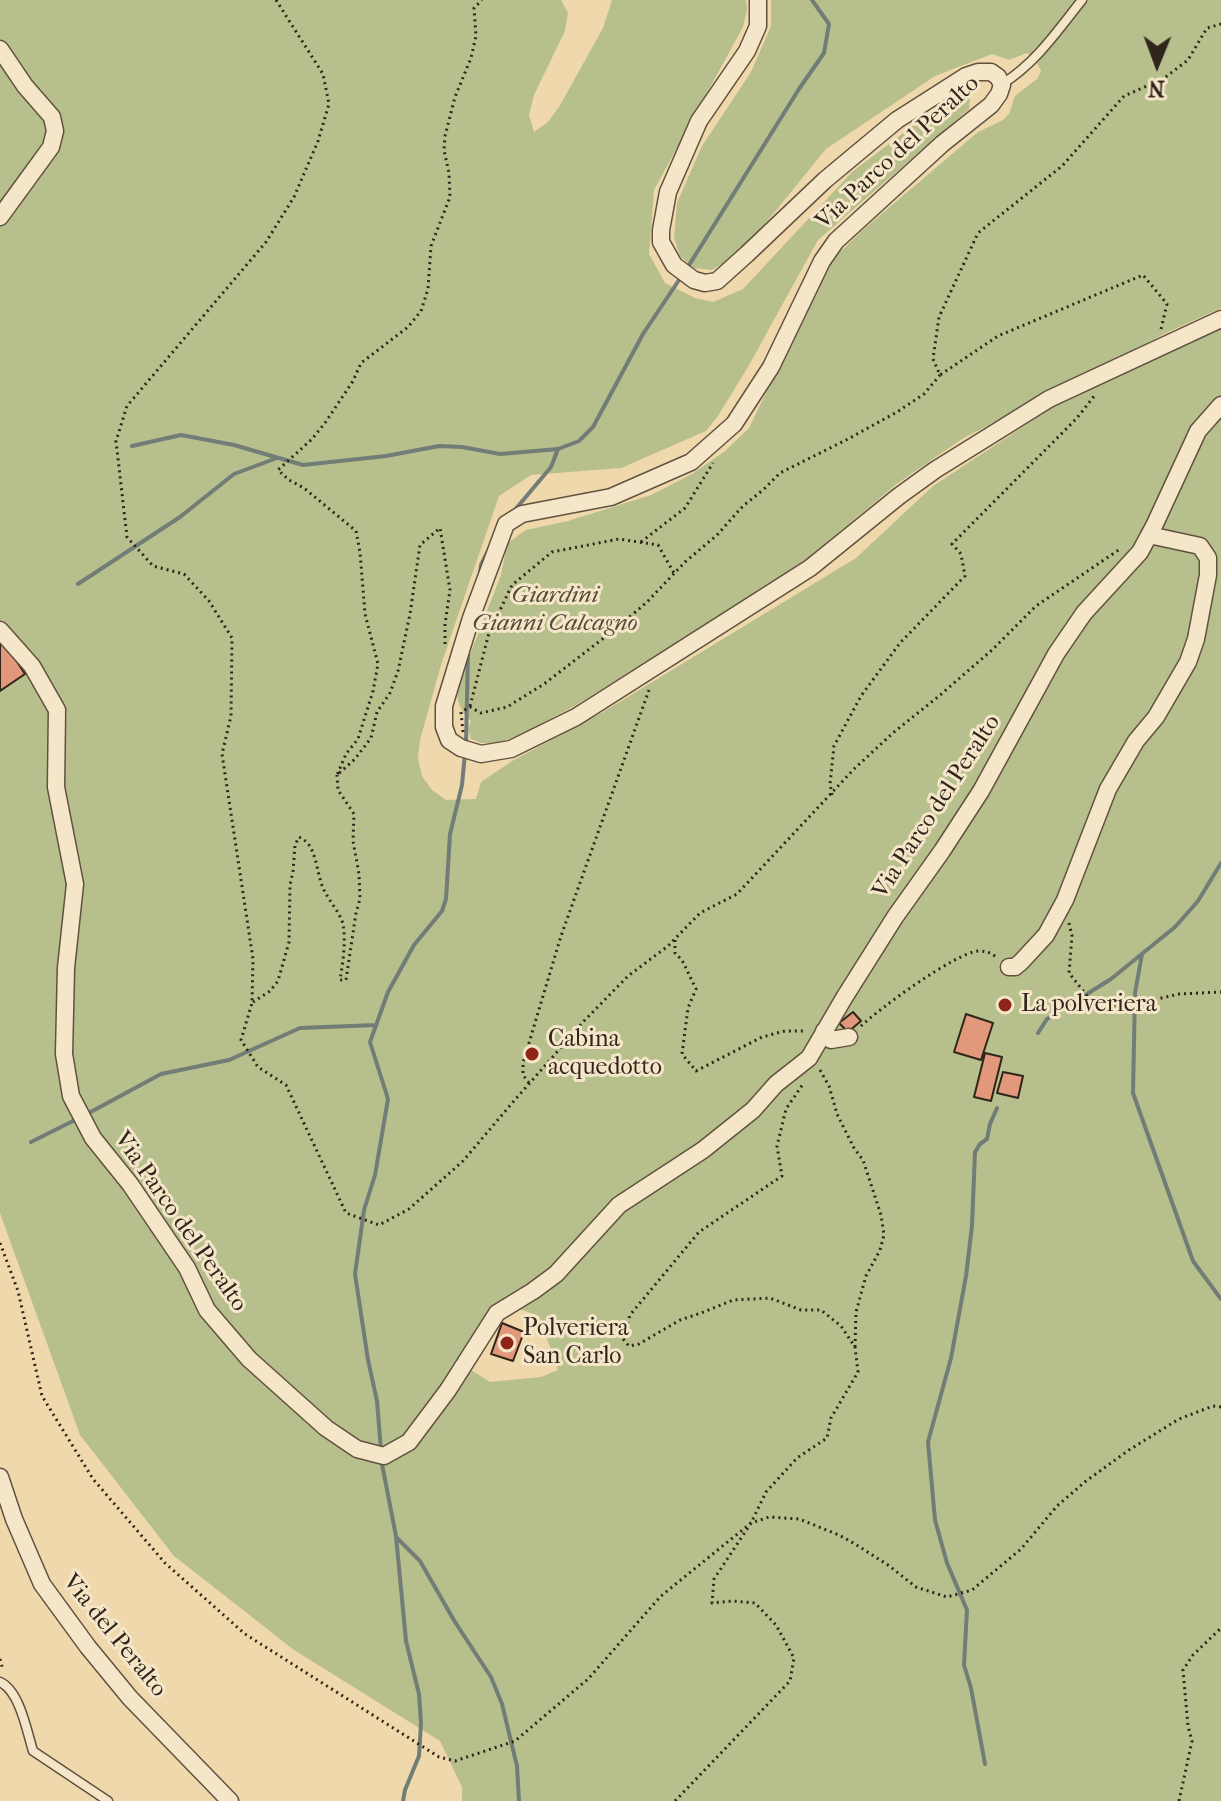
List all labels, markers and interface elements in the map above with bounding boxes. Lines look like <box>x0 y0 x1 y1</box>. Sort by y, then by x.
north arrow <box>1117 24 1197 104</box>
street label: Via Parco del Peralto <box>810 70 986 236</box>
text: N <box>1148 75 1165 101</box>
park label: Giardini Gianni Calcagno <box>472 582 638 638</box>
street label: Via Parco del Peralto <box>867 710 1007 904</box>
place label: La polveriera <box>1021 991 1157 1019</box>
marker: La polveriera <box>996 996 1014 1014</box>
place label: Cabina acquedotto <box>548 1026 662 1082</box>
marker: Cabina acquedotto <box>523 1045 541 1063</box>
street label: Via Parco del Peralto <box>107 1126 253 1318</box>
place label: Polveriera San Carlo <box>523 1315 629 1371</box>
marker: Polveriera San Carlo <box>498 1334 516 1352</box>
street label: Via del Peralto <box>56 1569 172 1703</box>

